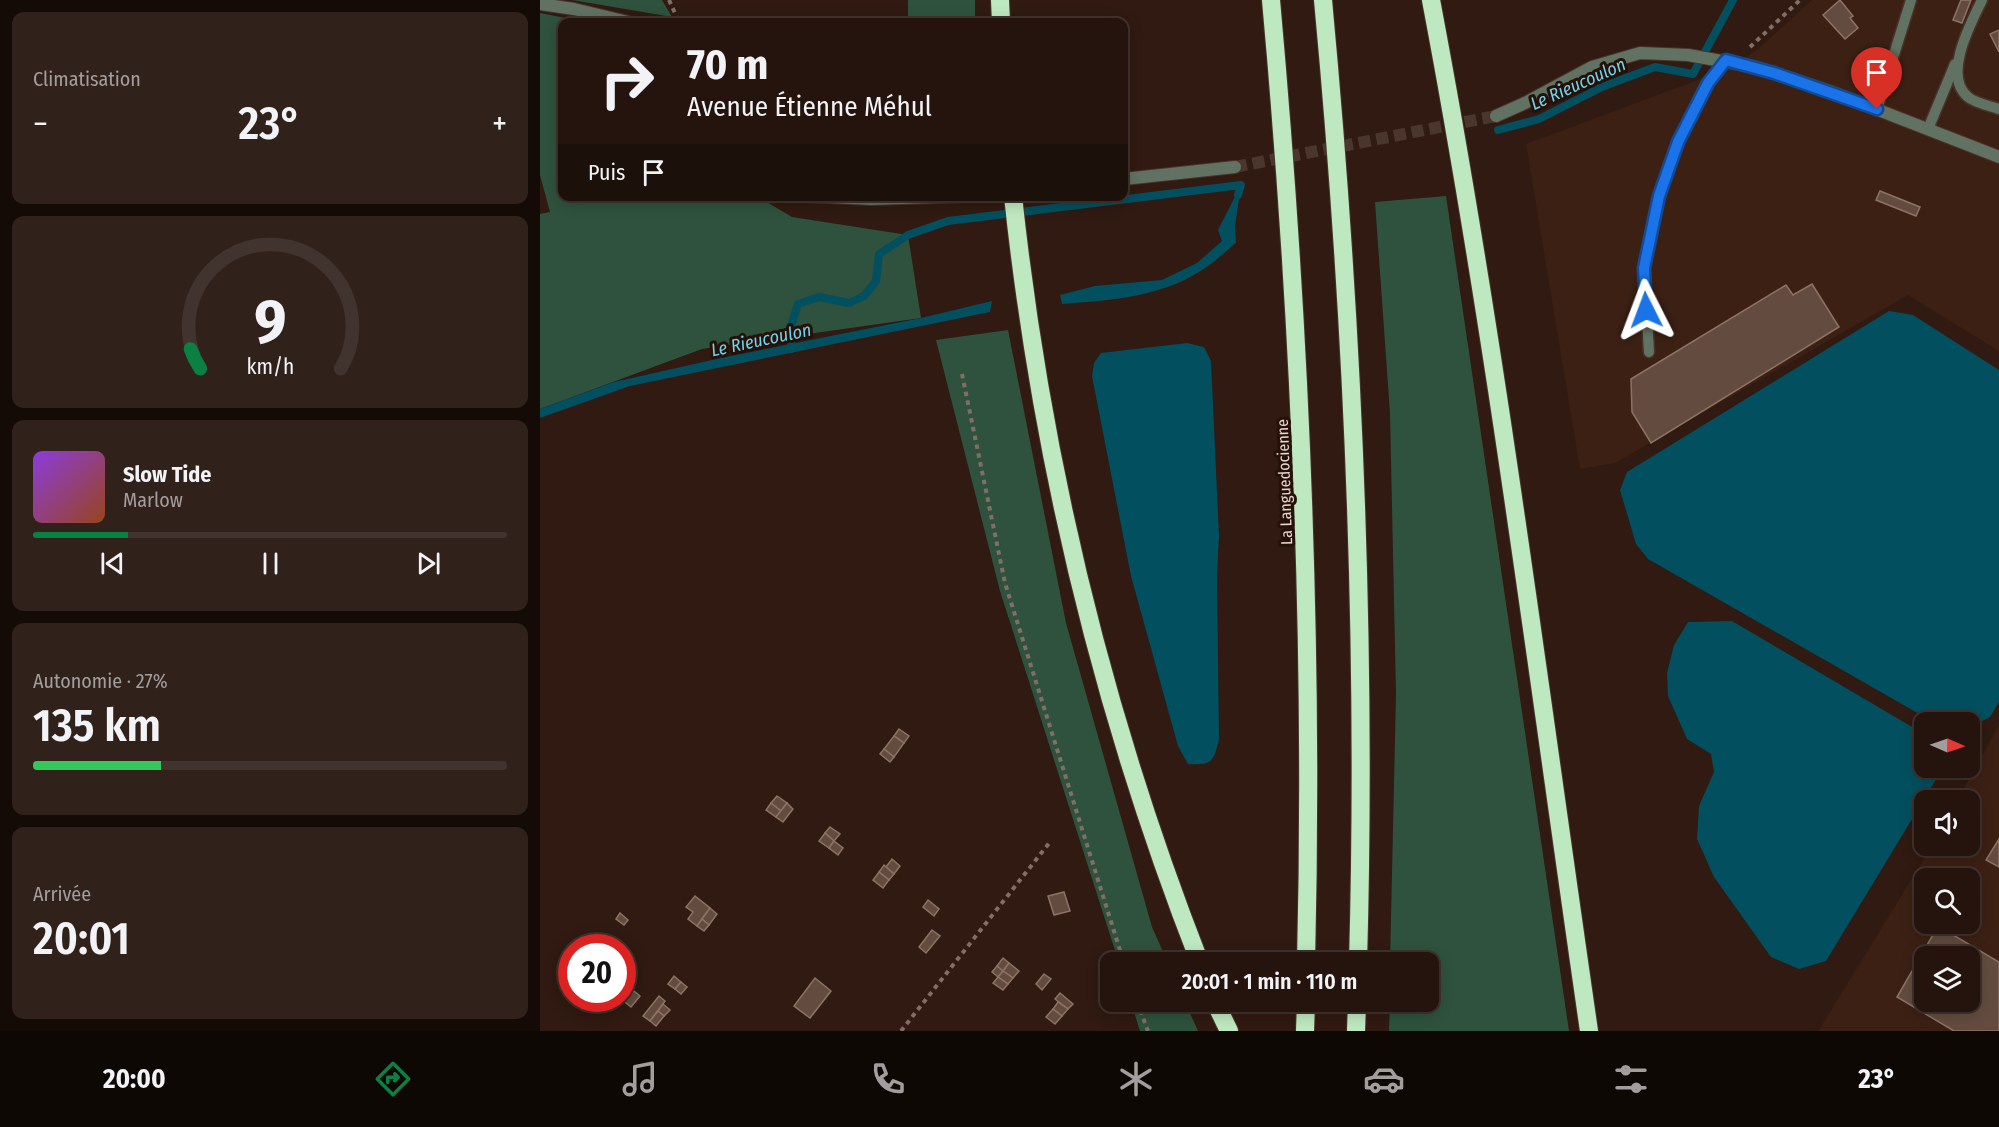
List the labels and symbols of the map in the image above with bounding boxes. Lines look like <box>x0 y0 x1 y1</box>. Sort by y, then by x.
pin <box>1851 47 1902 109</box>
water label: Le Rieucoulon <box>1527 53 1629 115</box>
position arrow <box>1614 278 1678 342</box>
water label: Le Rieucoulon <box>709 319 813 361</box>
street label: La Languedocienne <box>1273 419 1296 545</box>
north arrow <box>1914 712 1980 778</box>
speed limit sign: 20 <box>558 934 636 1012</box>

